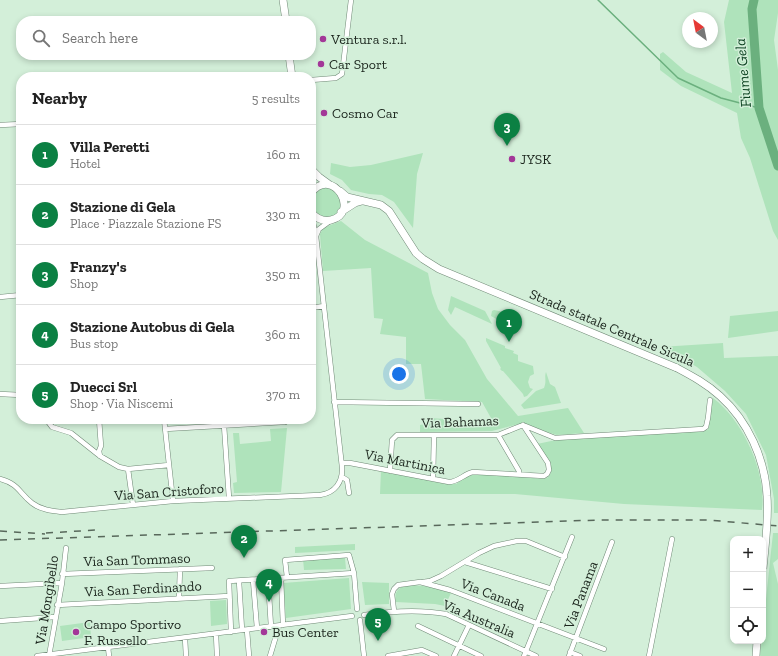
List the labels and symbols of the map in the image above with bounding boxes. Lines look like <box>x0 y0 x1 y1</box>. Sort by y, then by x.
north arrow <box>682 12 718 48</box>
place label: Ventura s.r.l. <box>330 31 407 48</box>
marker: Ventura s.r.l. <box>318 34 328 44</box>
water label: Fiume Gela <box>731 38 755 108</box>
place label: Car Sport <box>329 56 388 73</box>
marker: Car Sport <box>316 59 326 69</box>
place label: Cosmo Car <box>332 105 399 122</box>
marker: Cosmo Car <box>319 108 329 118</box>
pin: 3 <box>494 113 520 146</box>
place label: JYSK <box>520 151 551 168</box>
marker: JYSK <box>507 154 517 164</box>
street label: Strada statale Centrale Sicula <box>527 285 697 371</box>
pin: 1 <box>496 309 522 342</box>
your location <box>389 364 409 384</box>
street label: Via Bahamas <box>420 412 499 432</box>
street label: Via Martinica <box>362 446 447 478</box>
street label: Via San Cristoforo <box>113 480 224 504</box>
pin: 2 <box>231 525 257 558</box>
street label: Via San Tommaso <box>82 550 191 570</box>
street label: Via Mongibello <box>31 554 62 647</box>
street label: Via Panama <box>560 559 602 632</box>
pin: 4 <box>256 569 282 602</box>
street label: Via Canada <box>457 575 528 615</box>
street label: Via San Ferdinando <box>83 577 202 601</box>
street label: Via Australia <box>439 596 518 642</box>
pin: 5 <box>365 608 391 641</box>
place label: Campo Sportivo F. Russello <box>84 616 181 649</box>
place label: Bus Center <box>272 624 339 641</box>
marker: Campo Sportivo F. Russello <box>71 627 81 637</box>
marker: Bus Center <box>259 627 269 637</box>

